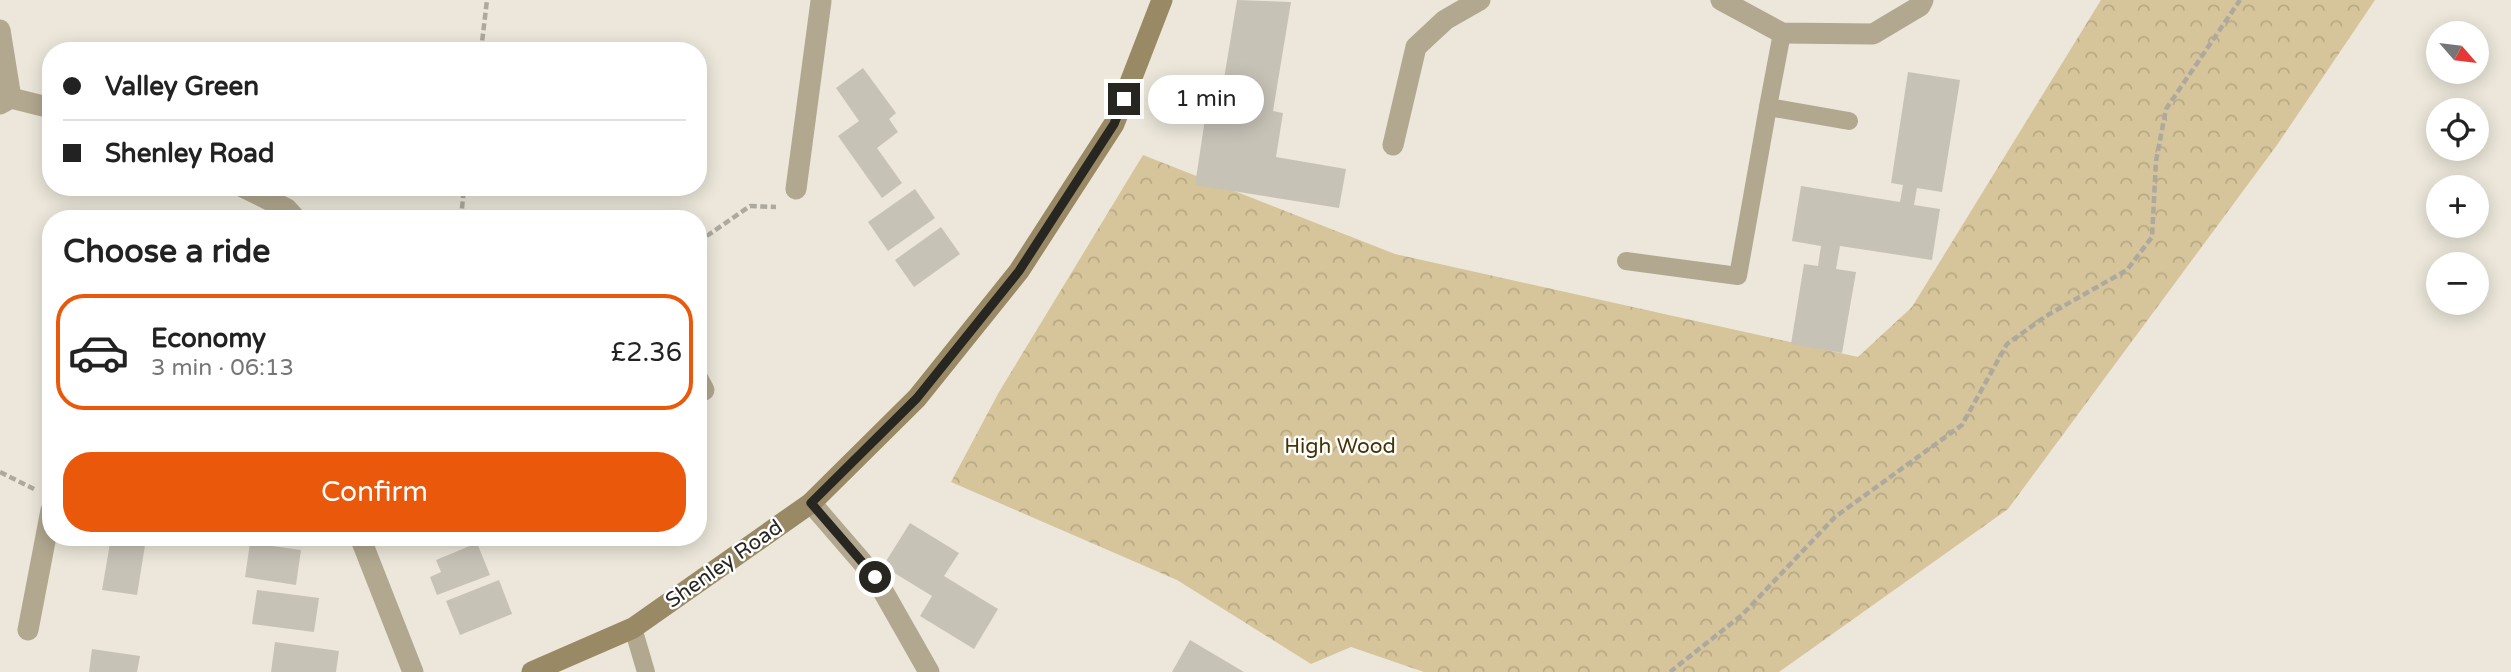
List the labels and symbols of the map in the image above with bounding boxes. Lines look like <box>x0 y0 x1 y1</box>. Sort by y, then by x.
north arrow <box>2426 21 2488 84</box>
callout: 1 min <box>1148 74 1264 124</box>
route end <box>1108 83 1140 115</box>
park label: High Wood <box>1284 434 1396 459</box>
street label: Shenley Road <box>661 515 787 613</box>
route start <box>859 561 891 593</box>

